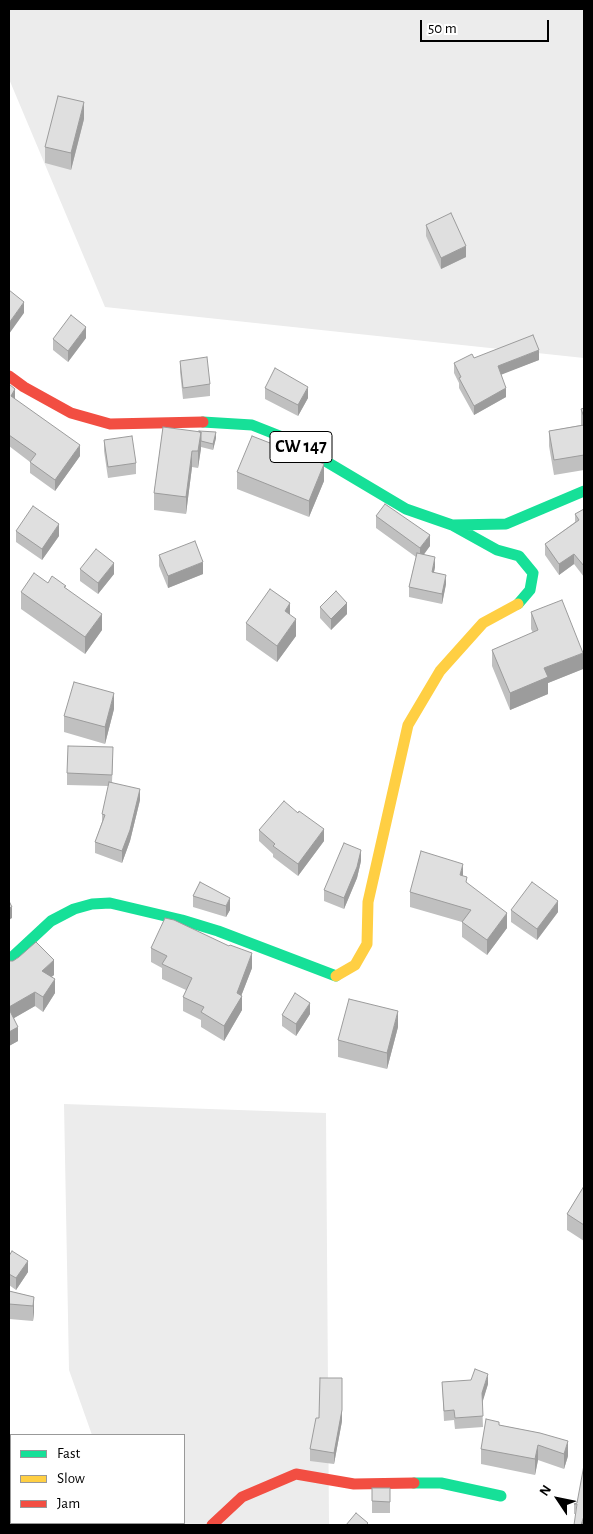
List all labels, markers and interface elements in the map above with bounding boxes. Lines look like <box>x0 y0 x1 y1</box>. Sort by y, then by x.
scale bar <box>423 10 552 42</box>
text: 50 m <box>428 21 457 36</box>
road number: CW 147 <box>270 432 332 462</box>
legend <box>10 1434 185 1524</box>
text: Fast <box>57 1446 80 1461</box>
text: Slow <box>57 1471 85 1486</box>
north arrow <box>533 1474 583 1524</box>
text: N <box>537 1483 554 1499</box>
text: Jam <box>57 1496 80 1511</box>

